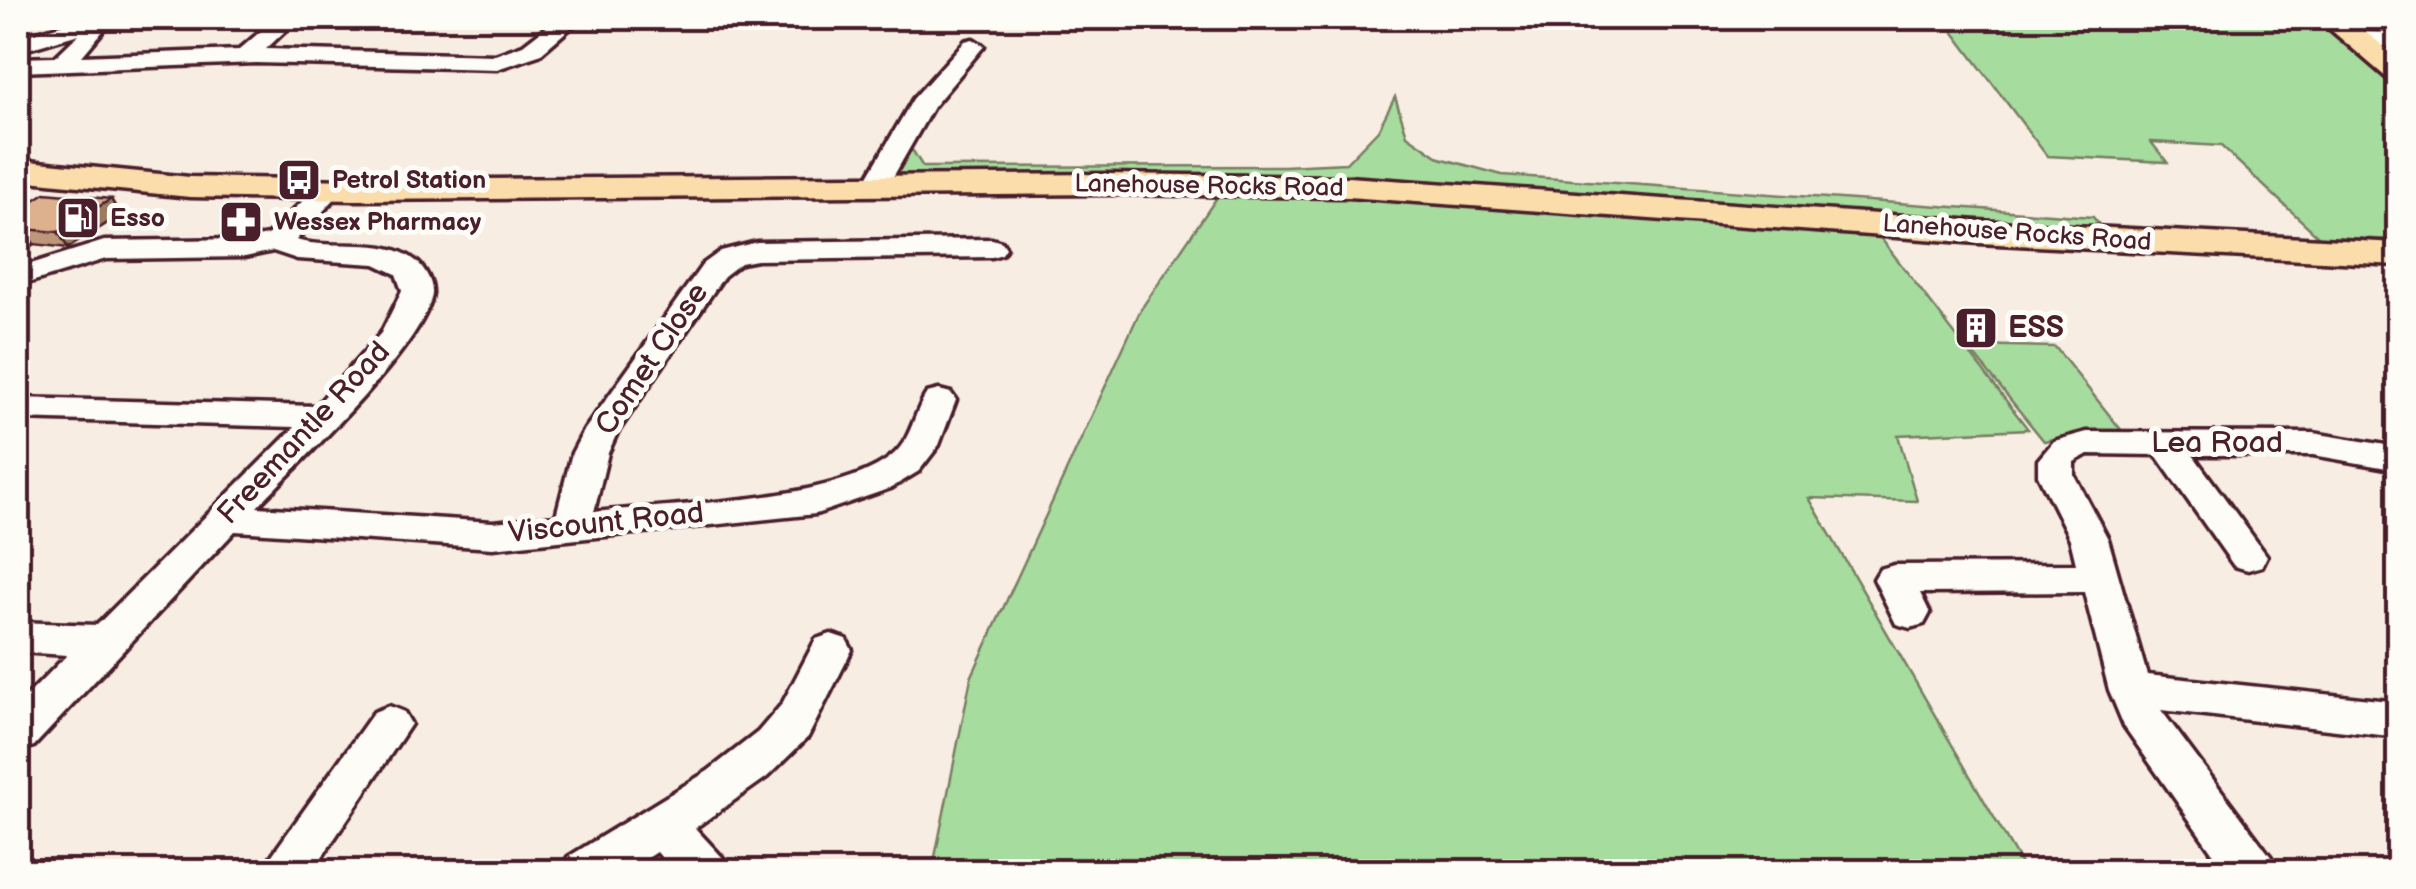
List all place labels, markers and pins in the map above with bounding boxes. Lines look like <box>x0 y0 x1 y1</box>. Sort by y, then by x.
bus stop icon: Petrol Station <box>276 157 322 203</box>
place label: Petrol Station <box>332 165 486 196</box>
fuel station icon: Esso <box>55 195 101 241</box>
pharmacy icon: Wessex Pharmacy <box>218 199 264 245</box>
place label: Esso <box>110 203 165 234</box>
place label: Wessex Pharmacy <box>274 207 482 238</box>
building icon: ESS <box>1953 305 1999 351</box>
place label: ESS <box>2008 310 2064 346</box>

